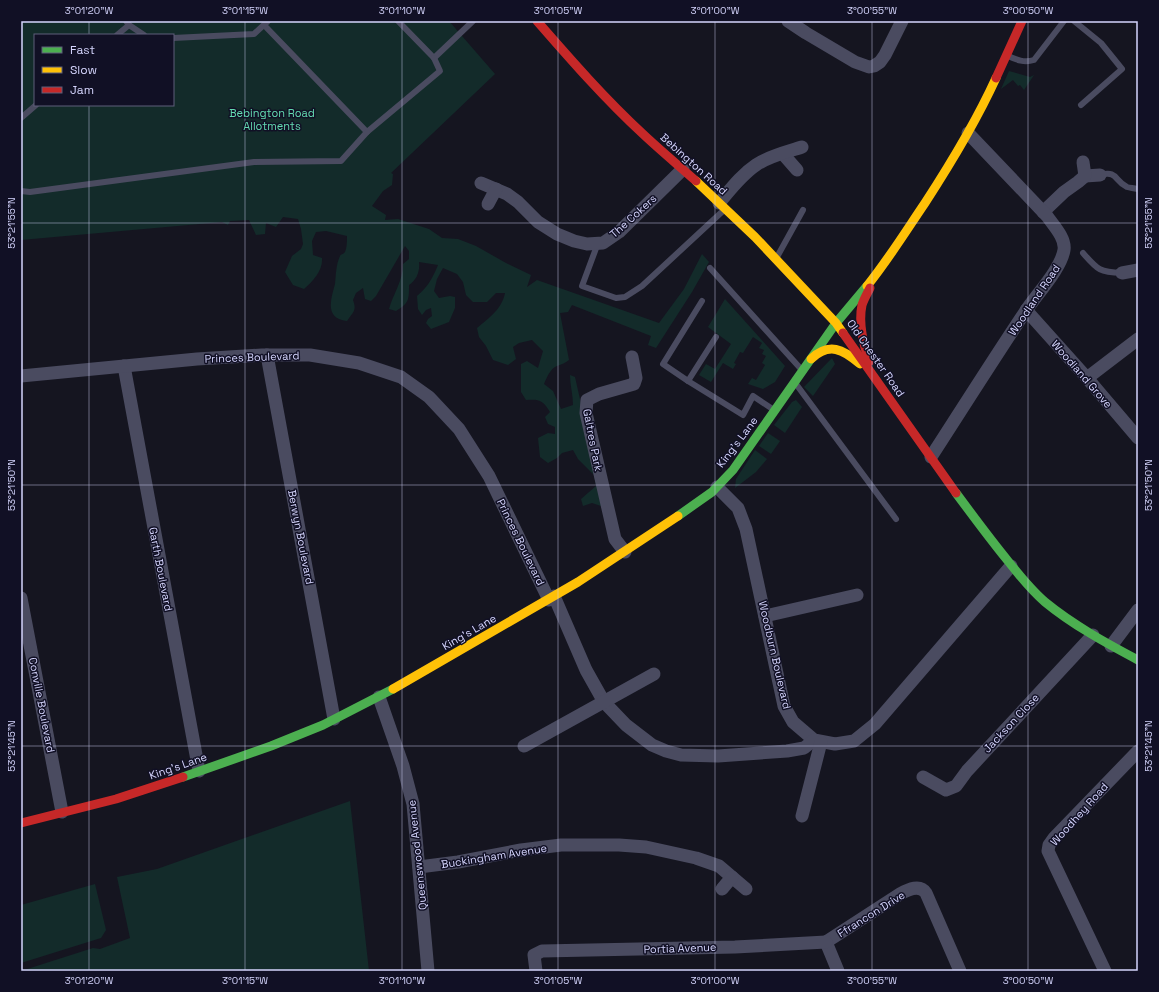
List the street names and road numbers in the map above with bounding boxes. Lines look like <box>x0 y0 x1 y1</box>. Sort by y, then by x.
street label: Bebington Road <box>658 130 730 198</box>
street label: The Cokers <box>607 191 660 241</box>
street label: Woodland Road <box>1005 262 1063 338</box>
street label: Old Chester Road <box>844 317 908 399</box>
street label: Woodland Grove <box>1049 337 1115 411</box>
street label: Princes Boulevard <box>204 348 300 366</box>
street label: Galtres Park <box>580 408 606 472</box>
street label: King's Lane <box>713 414 761 470</box>
street label: Berwyn Boulevard <box>285 489 317 585</box>
street label: Princes Boulevard <box>494 496 548 588</box>
street label: Garth Boulevard <box>146 526 176 612</box>
street label: Woodburn Boulevard <box>756 600 794 710</box>
street label: King's Lane <box>439 611 499 653</box>
street label: Conville Boulevard <box>26 656 58 754</box>
street label: Jackson Close <box>980 690 1042 756</box>
street label: King's Lane <box>147 750 209 782</box>
street label: Woodhey Road <box>1047 780 1111 848</box>
street label: Queenswood Avenue <box>404 799 430 911</box>
street label: Buckingham Avenue <box>440 841 548 871</box>
street label: Ffrancon Drive <box>835 888 907 940</box>
street label: Portia Avenue <box>643 940 717 956</box>

